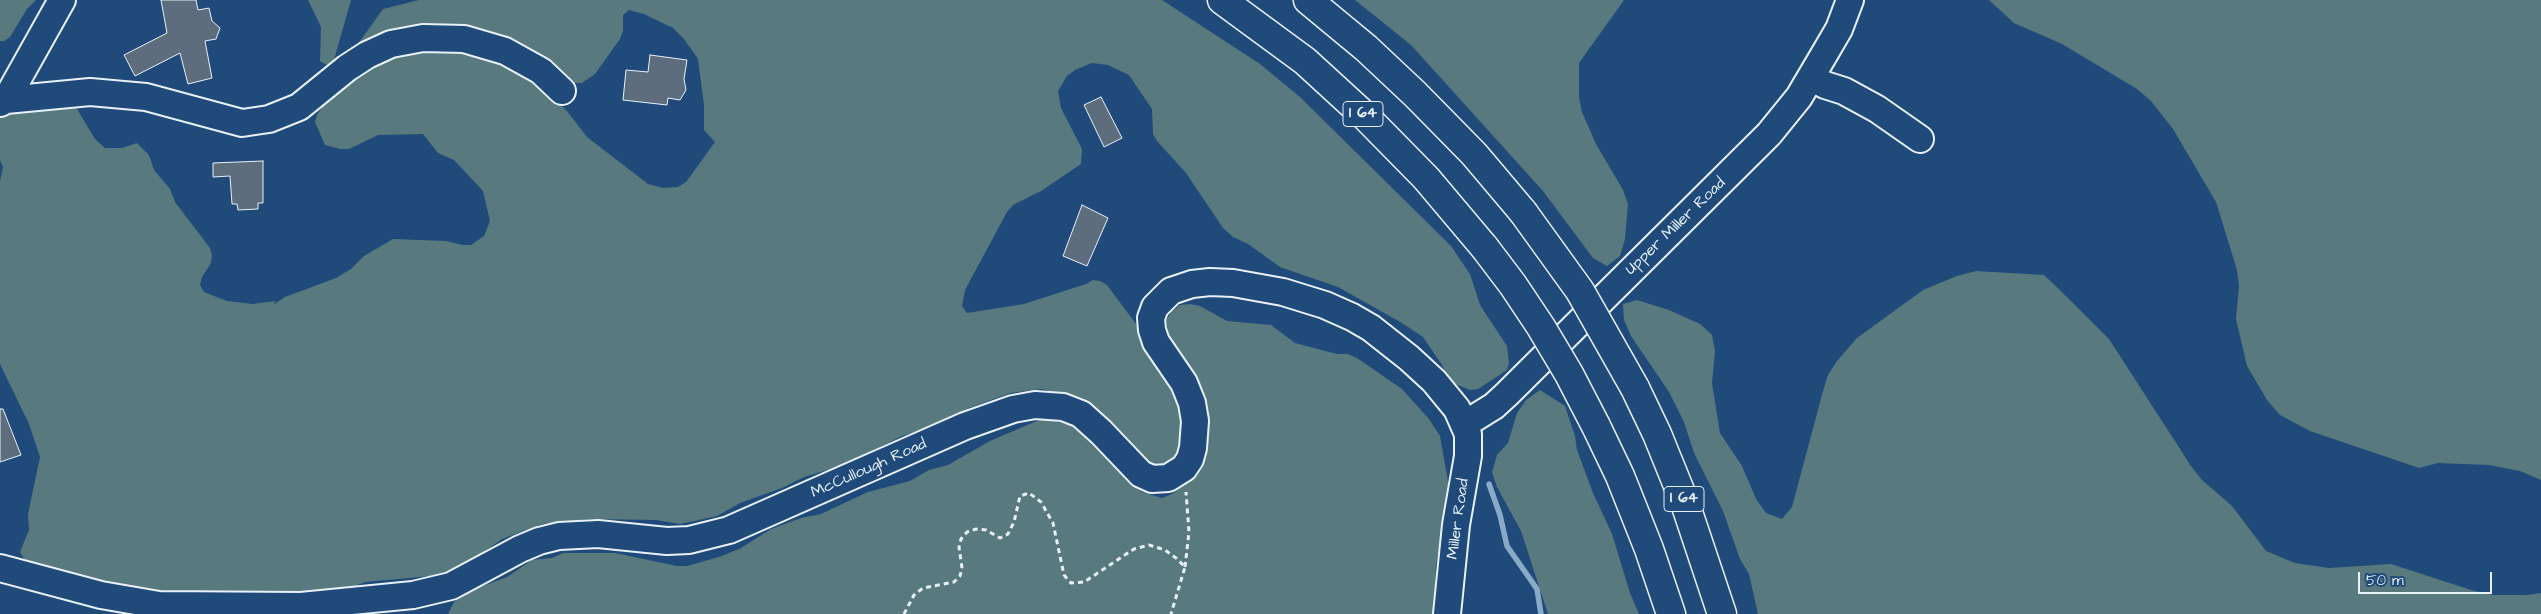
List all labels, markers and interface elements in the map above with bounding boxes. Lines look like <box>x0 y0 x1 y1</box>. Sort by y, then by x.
road number: I 64 <box>1343 102 1383 126</box>
street label: Upper Miller Road <box>1622 174 1730 280</box>
street label: McCullough Road <box>808 435 930 503</box>
street label: Miller Road <box>1444 477 1474 561</box>
road number: I 64 <box>1664 486 1704 512</box>
scale bar <box>2361 562 2495 594</box>
text: 50 m <box>2366 570 2404 591</box>

